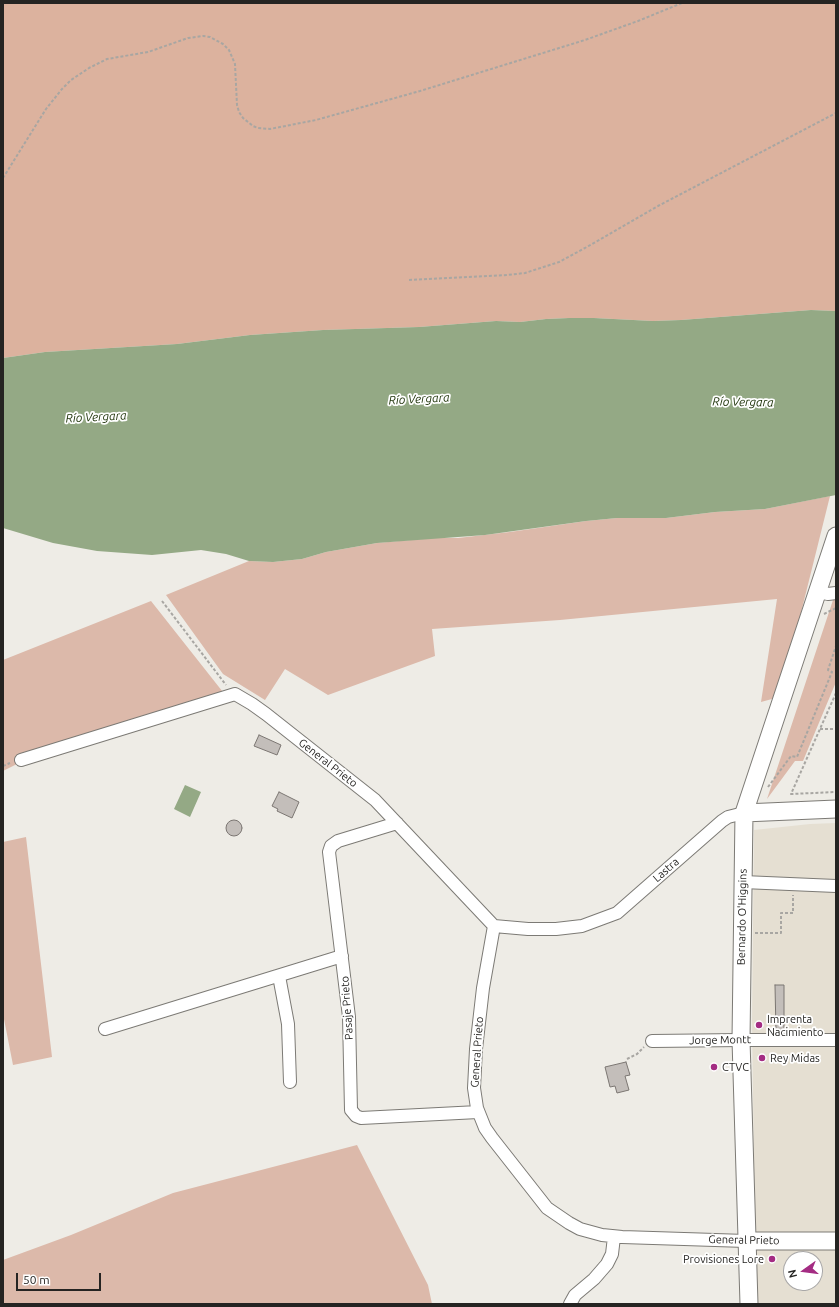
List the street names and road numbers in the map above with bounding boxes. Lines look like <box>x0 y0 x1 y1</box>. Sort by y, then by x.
street label: General Prieto <box>296 736 360 790</box>
street label: Lastra <box>650 855 682 885</box>
street label: Bernardo O'Higgins <box>735 869 749 965</box>
street label: Pasaje Prieto <box>338 976 356 1040</box>
street label: General Prieto <box>468 1016 486 1088</box>
street label: Jorge Montt <box>689 1033 751 1047</box>
street label: General Prieto <box>708 1233 780 1247</box>

